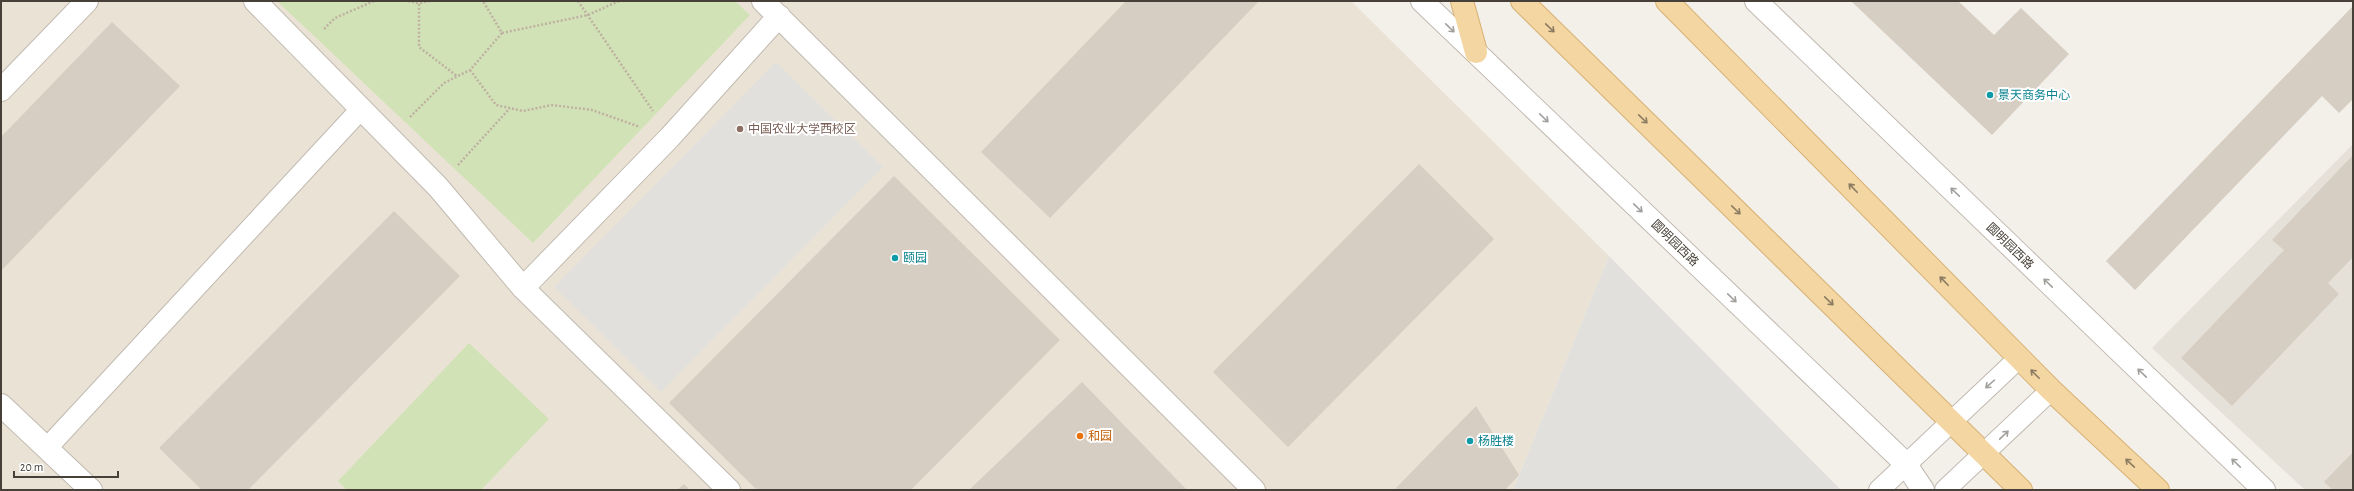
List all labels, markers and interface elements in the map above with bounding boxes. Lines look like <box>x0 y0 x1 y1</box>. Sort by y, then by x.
one-way arrow <box>1445 23 1455 33</box>
one-way arrow <box>1545 23 1555 33</box>
place label: 景天商务中心 <box>1998 88 2070 101</box>
marker: 景天商务中心 <box>1985 90 1995 100</box>
one-way arrow <box>1539 113 1549 123</box>
one-way arrow <box>1638 114 1648 124</box>
place label: 中国农业大学西校区 <box>748 122 856 135</box>
marker: 中国农业大学西校区 <box>735 124 745 134</box>
one-way arrow <box>1848 183 1858 193</box>
one-way arrow <box>1950 188 1960 197</box>
one-way arrow <box>1633 203 1643 213</box>
one-way arrow <box>1731 205 1741 215</box>
street label: 圆明园西路 <box>1649 217 1701 268</box>
street label: 圆明园西路 <box>1984 220 2036 271</box>
place label: 颐园 <box>903 252 927 264</box>
marker: 颐园 <box>890 253 900 263</box>
one-way arrow <box>1939 276 1949 286</box>
one-way arrow <box>2043 278 2054 287</box>
one-way arrow <box>1727 293 1737 303</box>
one-way arrow <box>1824 296 1834 306</box>
one-way arrow <box>2137 368 2147 378</box>
one-way arrow <box>2030 369 2040 379</box>
one-way arrow <box>1985 379 1995 389</box>
place label: 和园 <box>1088 429 1112 442</box>
one-way arrow <box>1999 430 2009 440</box>
marker: 和园 <box>1075 431 1085 441</box>
place label: 杨胜楼 <box>1478 434 1514 447</box>
marker: 杨胜楼 <box>1465 436 1475 446</box>
scale bar <box>14 453 118 479</box>
one-way arrow <box>2231 458 2241 468</box>
one-way arrow <box>2125 459 2135 468</box>
text: 20 m <box>20 461 43 473</box>

